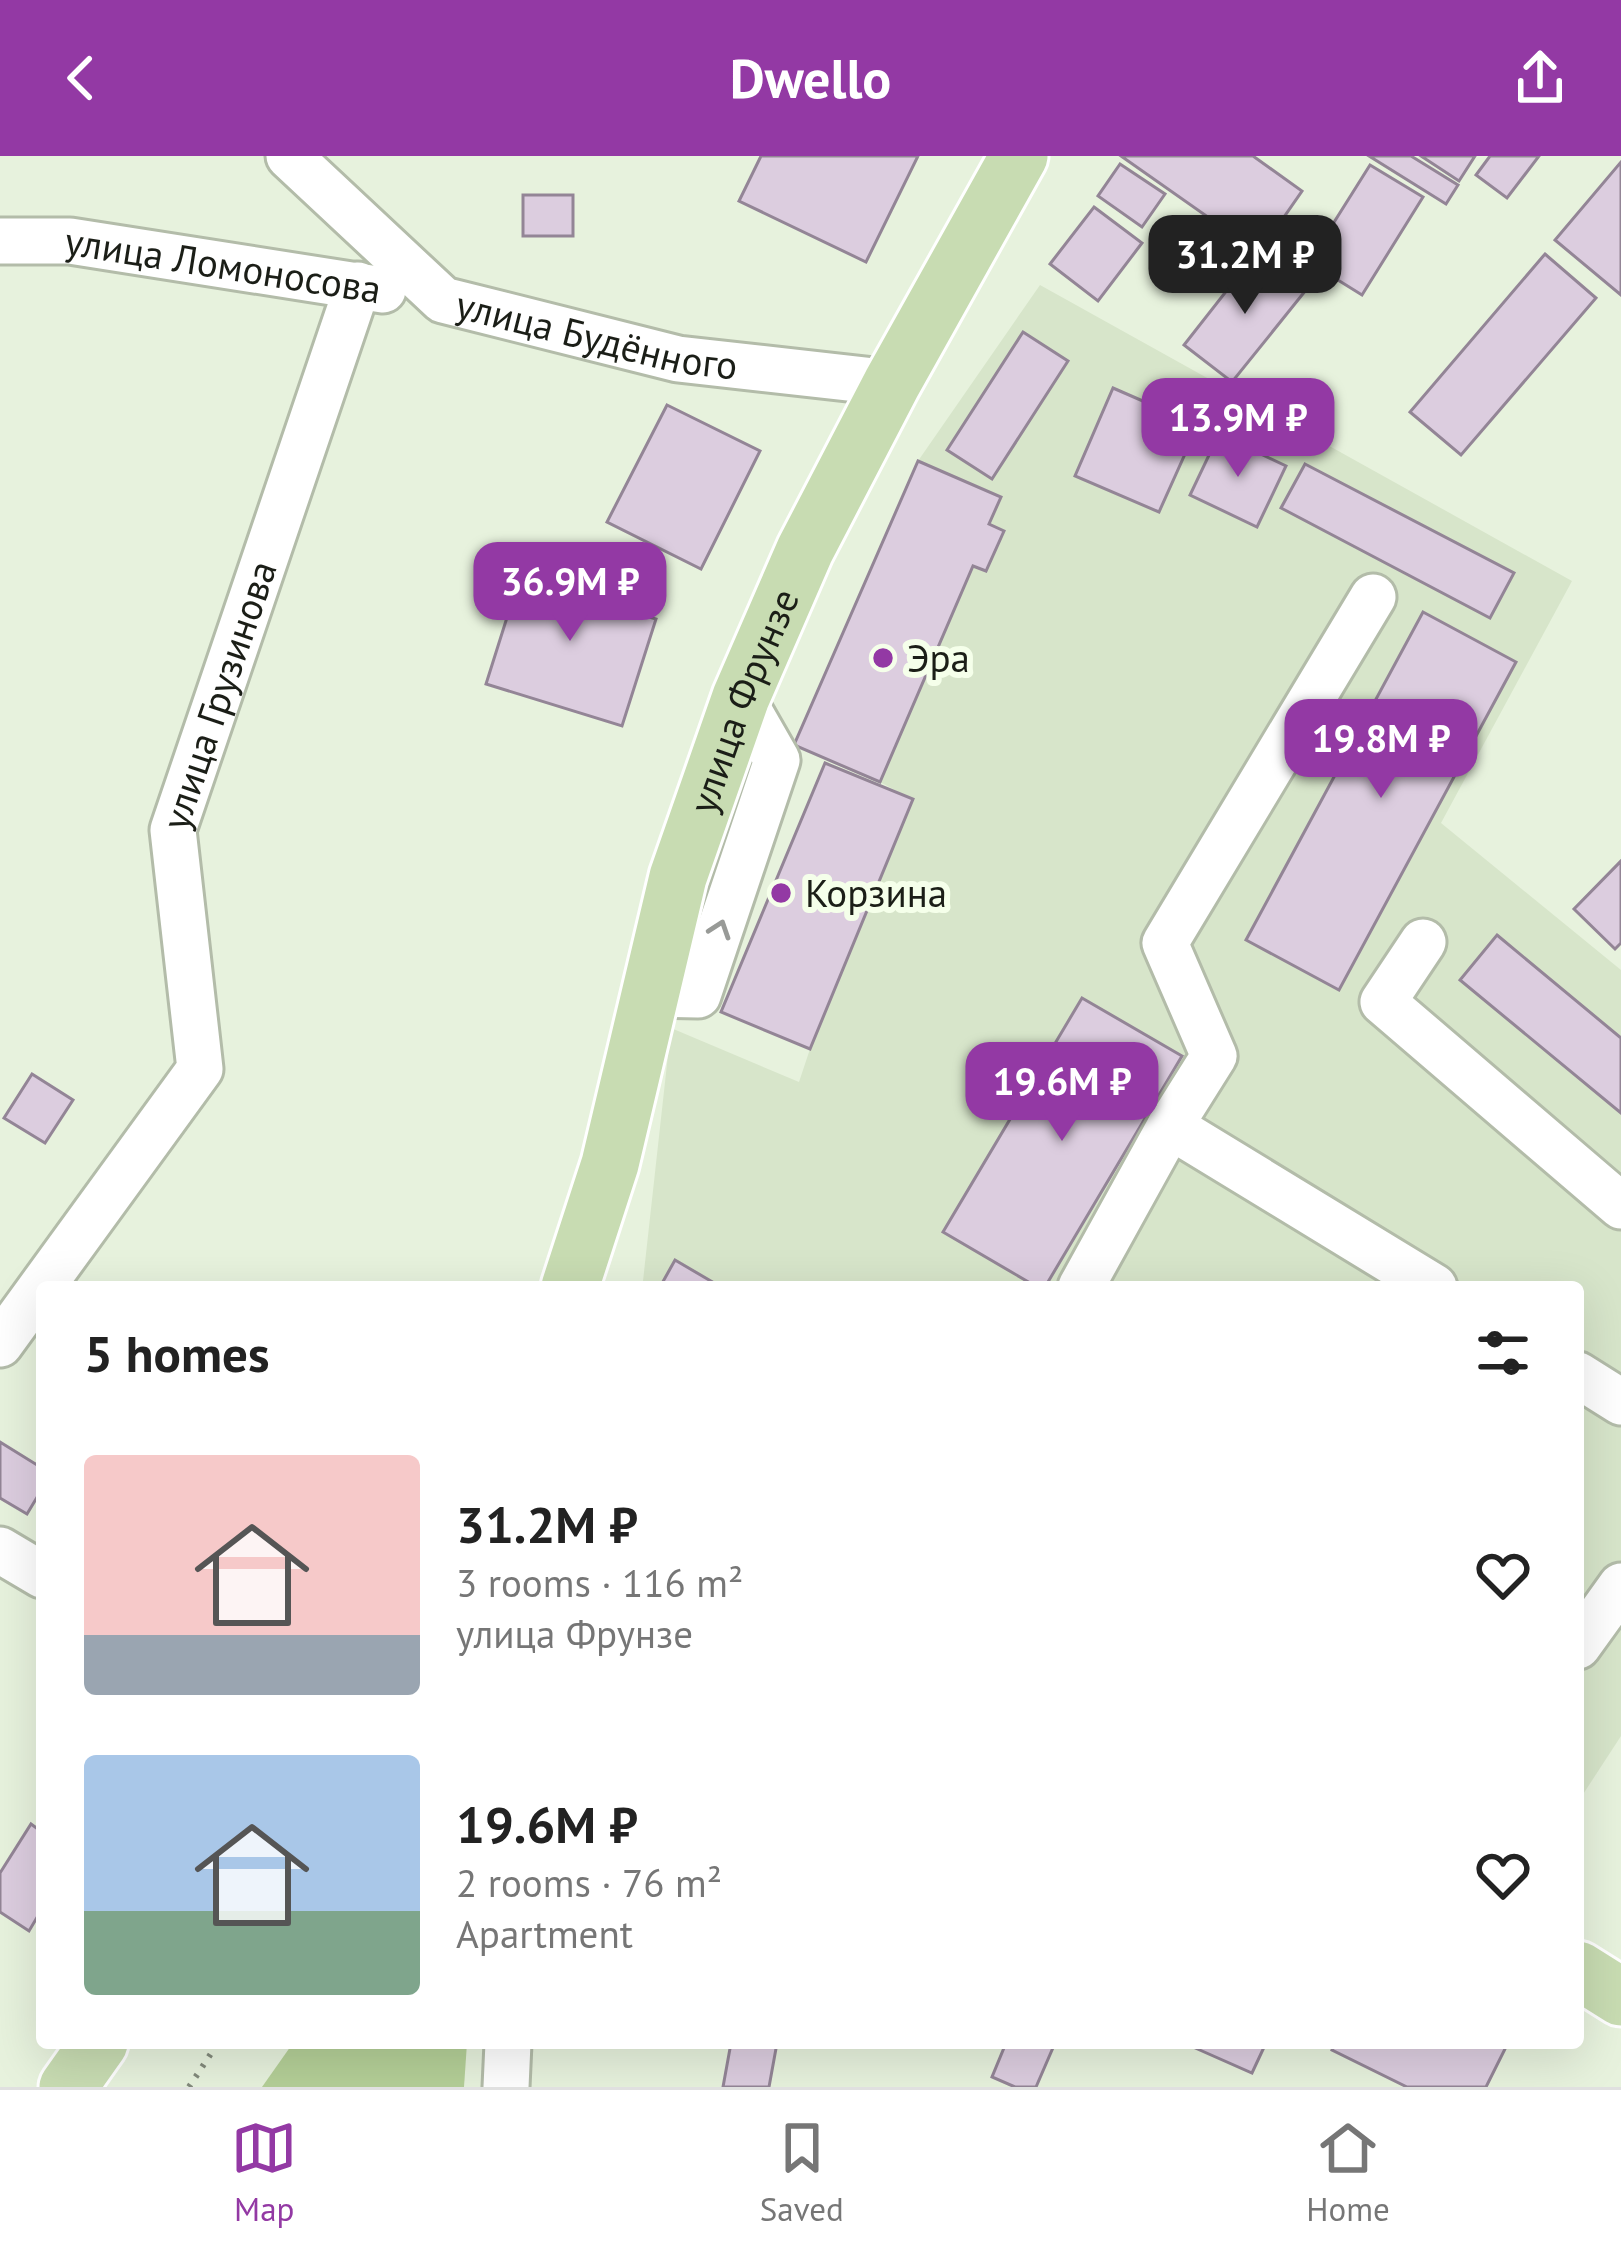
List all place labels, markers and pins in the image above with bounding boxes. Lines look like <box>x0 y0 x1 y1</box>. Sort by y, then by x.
pin: 31.2M ₽ <box>1134 215 1356 317</box>
pin: 13.9M ₽ <box>1127 378 1349 480</box>
pin: 36.9M ₽ <box>459 542 681 644</box>
place label: Эра <box>907 632 970 683</box>
marker: Эра <box>870 645 896 671</box>
pin: 19.8M ₽ <box>1270 699 1492 801</box>
place label: Корзина <box>805 867 947 918</box>
marker: Корзина <box>768 880 794 906</box>
pin: 19.6M ₽ <box>951 1042 1173 1144</box>

